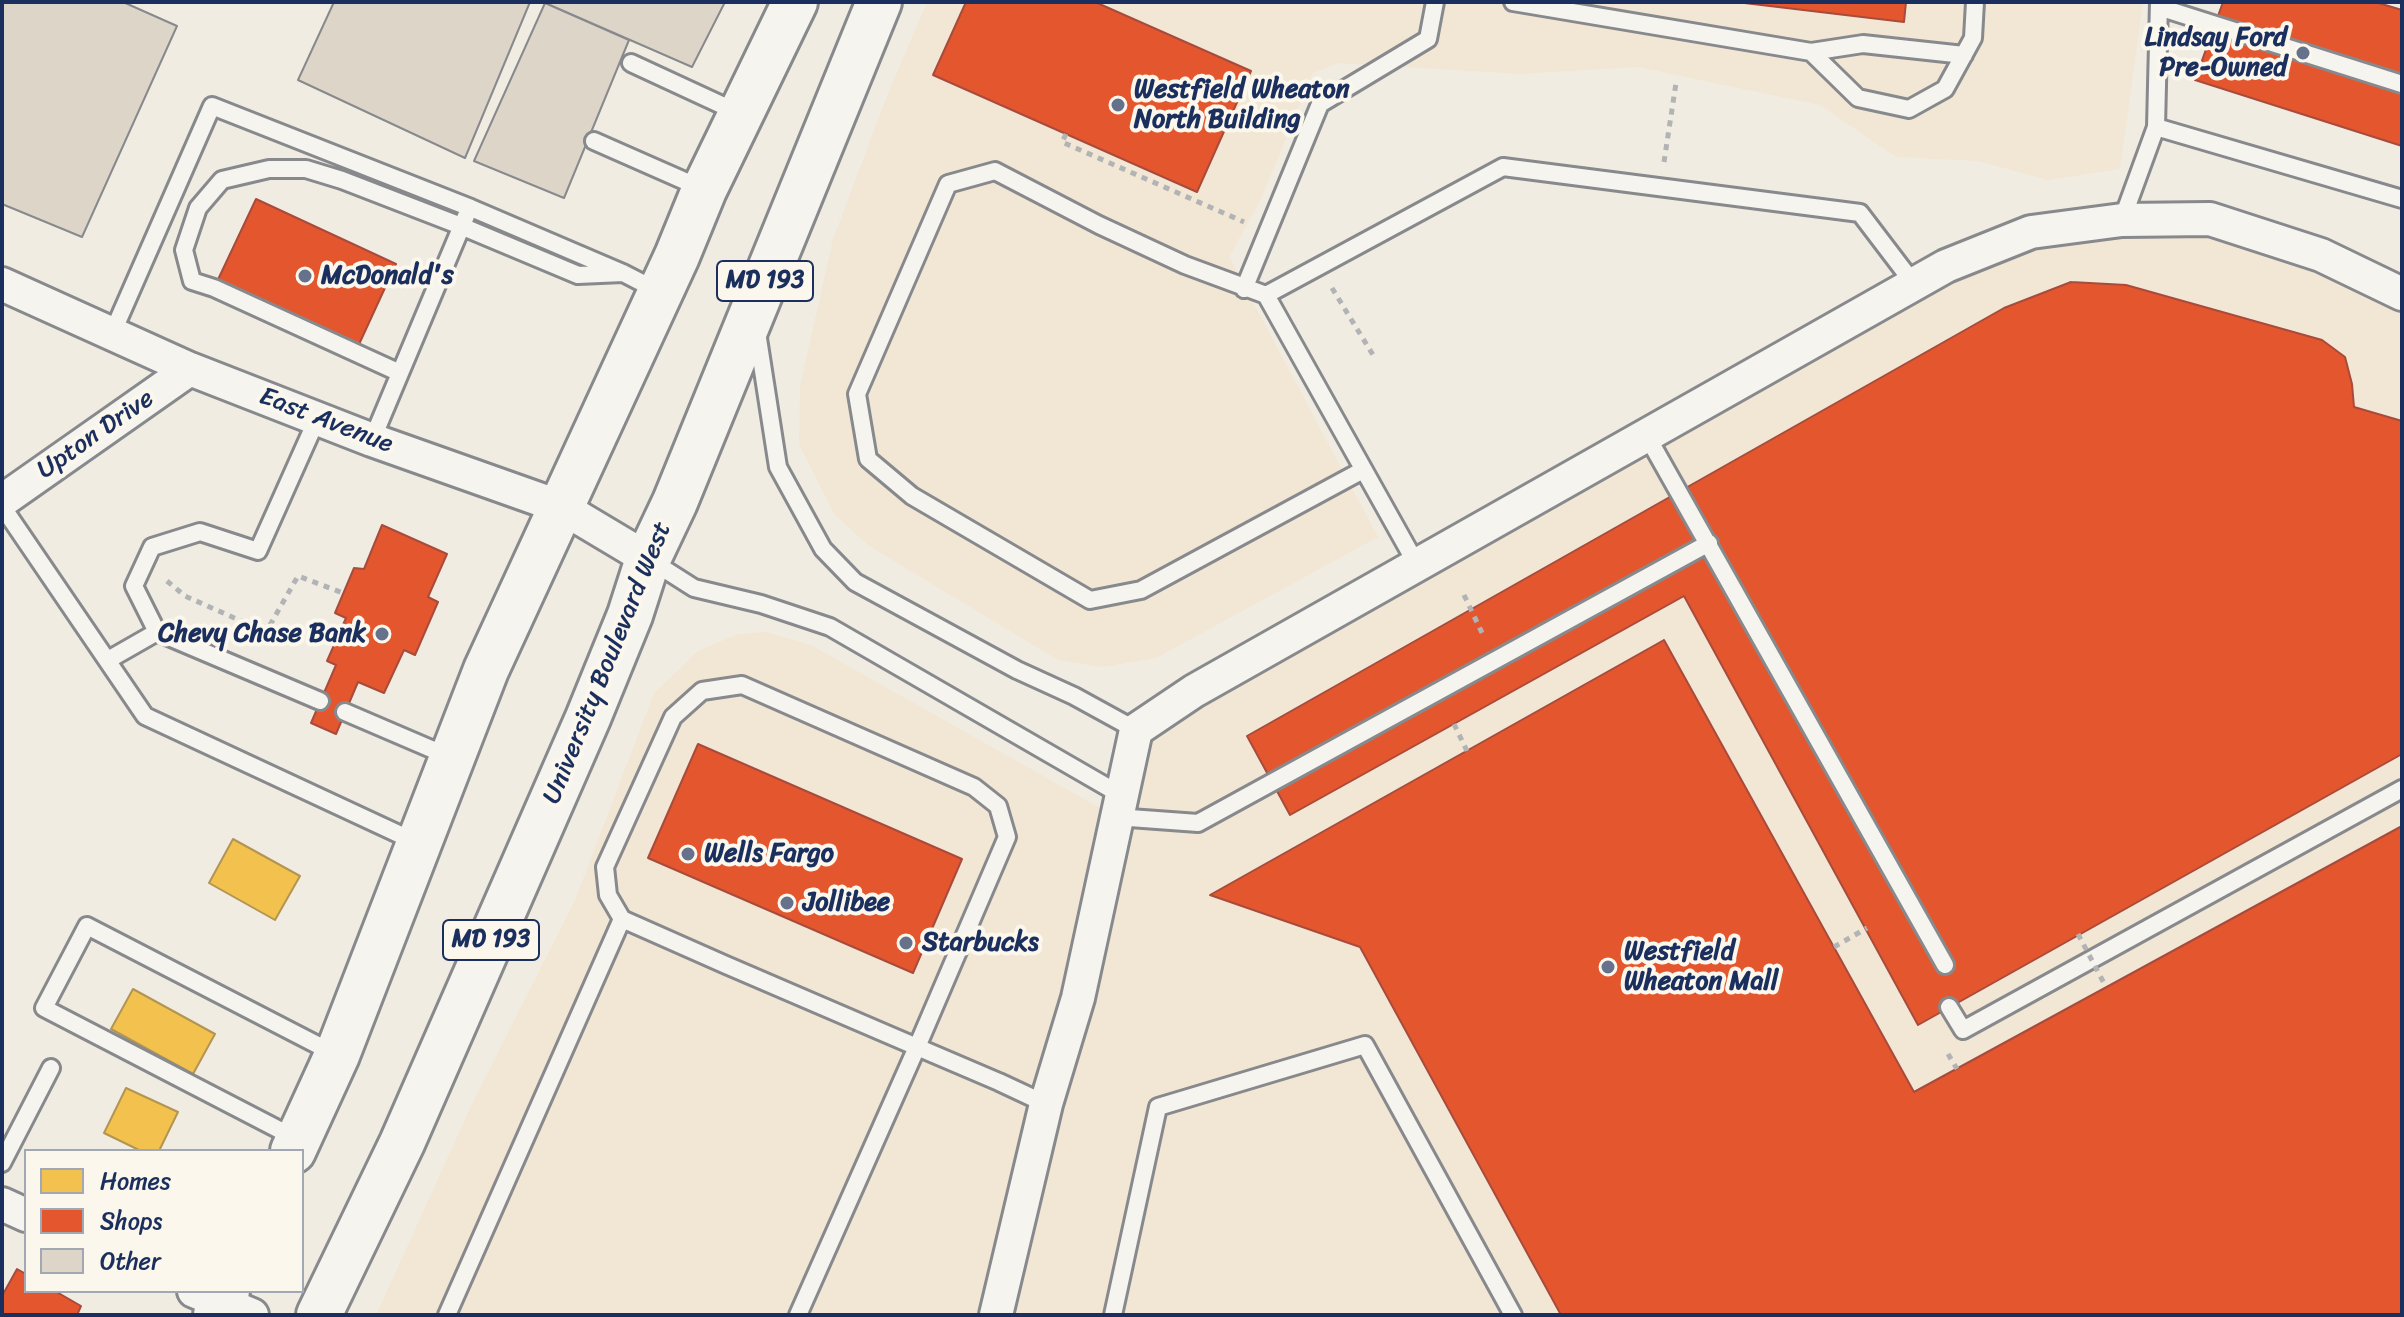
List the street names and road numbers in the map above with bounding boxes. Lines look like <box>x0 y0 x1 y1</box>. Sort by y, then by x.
road number: MD 193 <box>717 261 813 301</box>
street label: East Avenue <box>255 381 397 461</box>
street label: Upton Drive <box>32 383 160 487</box>
street label: University Boulevard West <box>537 517 679 809</box>
road number: MD 193 <box>443 920 539 960</box>

